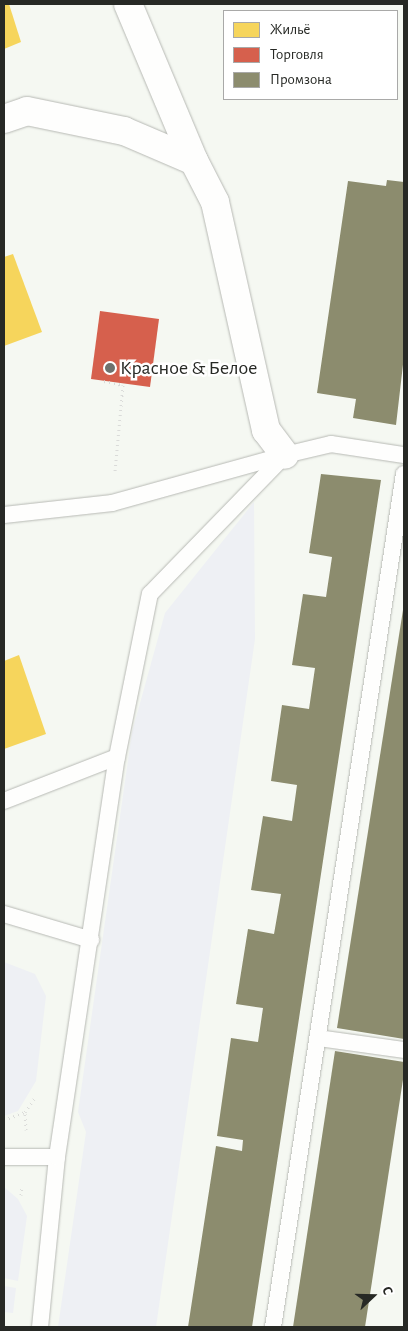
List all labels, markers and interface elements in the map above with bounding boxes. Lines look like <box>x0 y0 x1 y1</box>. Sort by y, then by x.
legend <box>223 10 398 100</box>
text: Жильё <box>270 22 310 37</box>
text: Торговля <box>270 47 324 62</box>
text: Промзона <box>270 72 332 87</box>
place label: Красное & Белое <box>120 356 257 380</box>
marker: Красное & Белое <box>104 362 116 374</box>
north arrow <box>348 1271 398 1321</box>
text: С <box>379 1284 395 1297</box>

